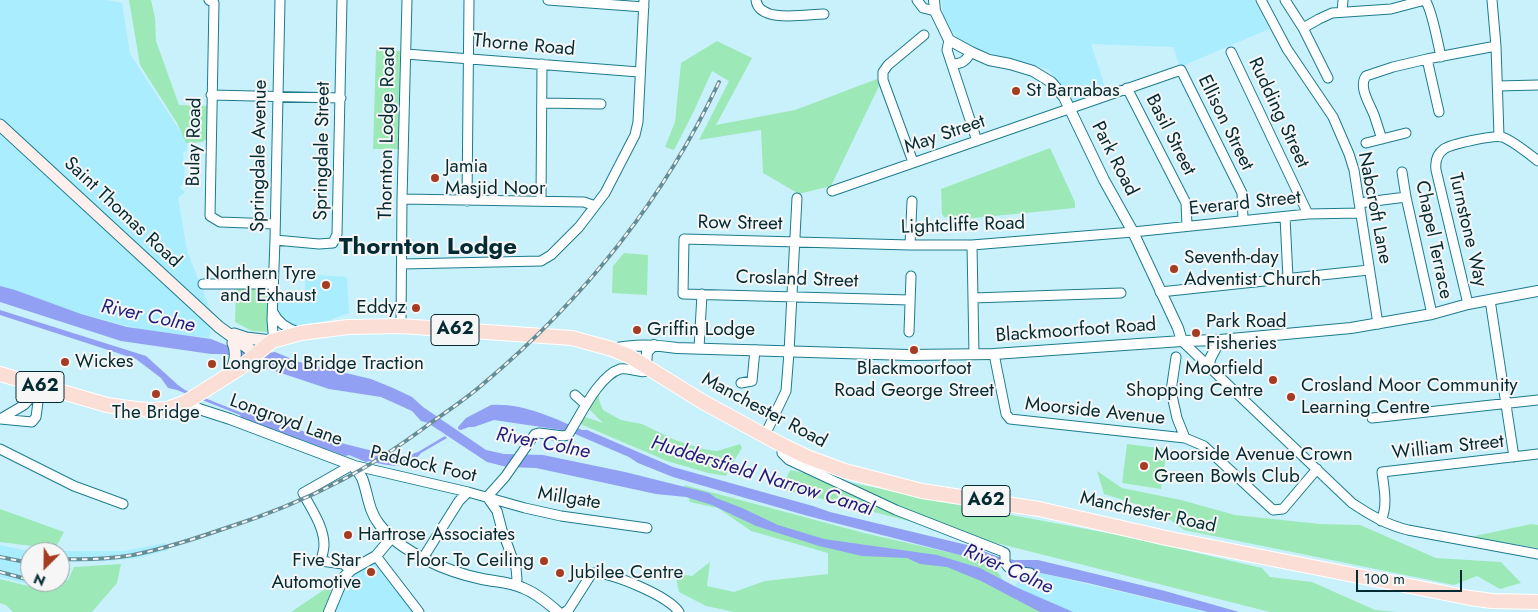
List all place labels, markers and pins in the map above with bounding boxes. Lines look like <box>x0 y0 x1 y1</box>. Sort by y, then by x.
place label: St Barnabas <box>1026 80 1120 102</box>
marker: St Barnabas <box>1010 85 1022 97</box>
place label: Jamia Masjid Noor <box>445 156 545 200</box>
marker: Jamia Masjid Noor <box>429 172 441 184</box>
place label: Seventh-day Adventist Church <box>1184 247 1321 291</box>
place label: Northern Tyre and Exhaust <box>205 263 316 307</box>
marker: Seventh-day Adventist Church <box>1168 263 1180 275</box>
marker: Northern Tyre and Exhaust <box>320 279 332 291</box>
place label: Eddyz <box>356 297 406 319</box>
marker: Eddyz <box>410 302 422 314</box>
place label: Park Road Fisheries <box>1206 311 1287 355</box>
place label: Griffin Lodge <box>647 319 755 341</box>
marker: Griffin Lodge <box>631 324 643 336</box>
marker: Park Road Fisheries <box>1190 327 1202 339</box>
marker: Blackmoorfoot Road George Street <box>908 344 920 356</box>
place label: Wickes <box>75 351 133 373</box>
place label: Longroyd Bridge Traction <box>222 353 424 375</box>
marker: Wickes <box>59 356 71 368</box>
marker: Longroyd Bridge Traction <box>206 358 218 370</box>
place label: Blackmoorfoot Road George Street <box>834 358 994 402</box>
place label: Moorfield Shopping Centre <box>1126 358 1263 402</box>
marker: Moorfield Shopping Centre <box>1267 374 1279 386</box>
place label: Crosland Moor Community Learning Centre <box>1301 375 1517 419</box>
marker: The Bridge <box>150 388 162 400</box>
marker: Crosland Moor Community Learning Centre <box>1285 391 1297 403</box>
place label: The Bridge <box>112 402 200 424</box>
place label: Moorside Avenue Crown Green Bowls Club <box>1154 444 1353 488</box>
marker: Moorside Avenue Crown Green Bowls Club <box>1138 460 1150 472</box>
place label: Hartrose Associates <box>358 524 515 546</box>
marker: Hartrose Associates <box>342 529 354 541</box>
place label: Five Star Automotive <box>271 550 361 594</box>
place label: Floor To Ceiling <box>406 550 534 572</box>
marker: Floor To Ceiling <box>538 555 550 567</box>
place label: Jubilee Centre <box>570 562 683 584</box>
marker: Five Star Automotive <box>365 566 377 578</box>
marker: Jubilee Centre <box>554 567 566 579</box>

